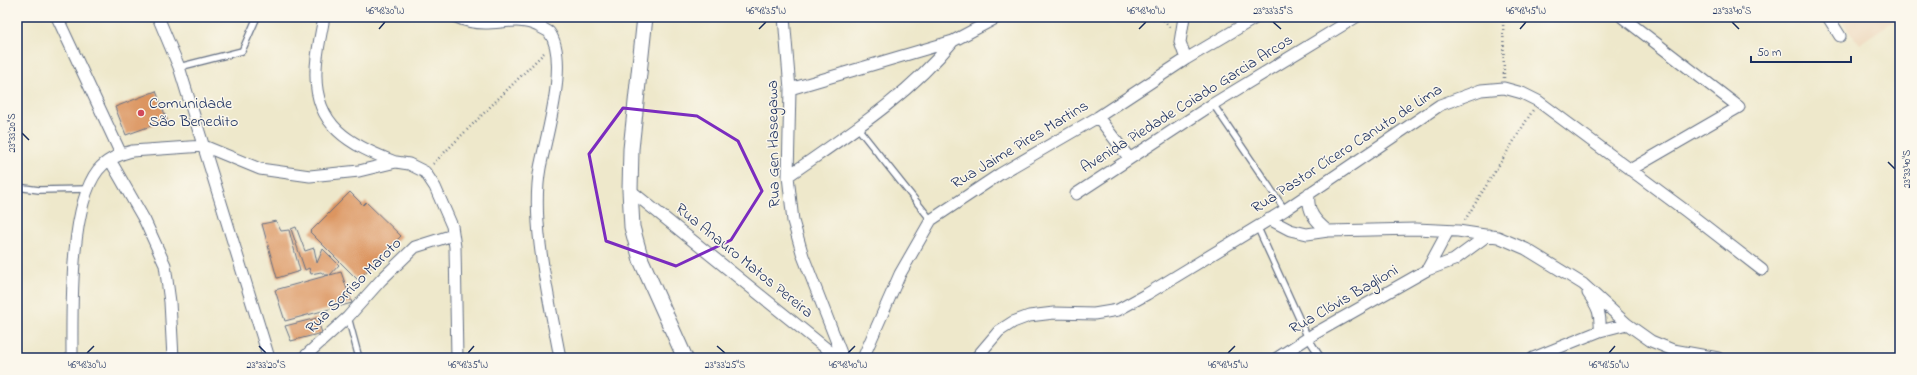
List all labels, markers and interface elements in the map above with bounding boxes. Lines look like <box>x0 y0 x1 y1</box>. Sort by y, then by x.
text: 46°48'30"W <box>366 4 405 19</box>
text: 46°48'35"W <box>746 4 786 19</box>
text: 46°48'40"W <box>1127 4 1166 19</box>
text: 23°33'35"S <box>1253 4 1293 19</box>
text: 46°48'45"W <box>1506 4 1546 19</box>
text: 23°33'40"S <box>1713 4 1752 19</box>
street label: Avenida Piedade Coiado Garcia Arcos <box>1076 28 1298 180</box>
scale bar <box>1751 38 1851 64</box>
text: 50 m <box>1757 44 1781 62</box>
street label: Rua Pastor Cícero Canuto de Lima <box>1247 78 1447 220</box>
street label: Rua Gen Hasegawa <box>761 80 787 208</box>
place label: Comunidade São Benedito <box>149 92 238 134</box>
street label: Rua Jaime Pires Martins <box>947 94 1093 196</box>
marker: Comunidade São Benedito <box>136 108 146 118</box>
text: 23°33'20"S <box>5 113 20 153</box>
text: 23°33'40"S <box>1900 149 1915 188</box>
street label: Rua Anauro Matos Pereira <box>670 198 818 324</box>
street label: Rua Sorriso Maroto <box>300 232 408 340</box>
street label: Rua Clóvis Baglioni <box>1285 259 1403 341</box>
text: 46°48'30"W <box>68 358 107 373</box>
text: 23°33'20"S <box>246 358 286 373</box>
text: 46°48'35"W <box>448 358 488 373</box>
text: 23°33'25"S <box>705 358 746 373</box>
text: 46°48'40"W <box>829 358 868 373</box>
text: 46°48'45"W <box>1208 358 1248 373</box>
text: 46°48'50"W <box>1589 358 1629 373</box>

